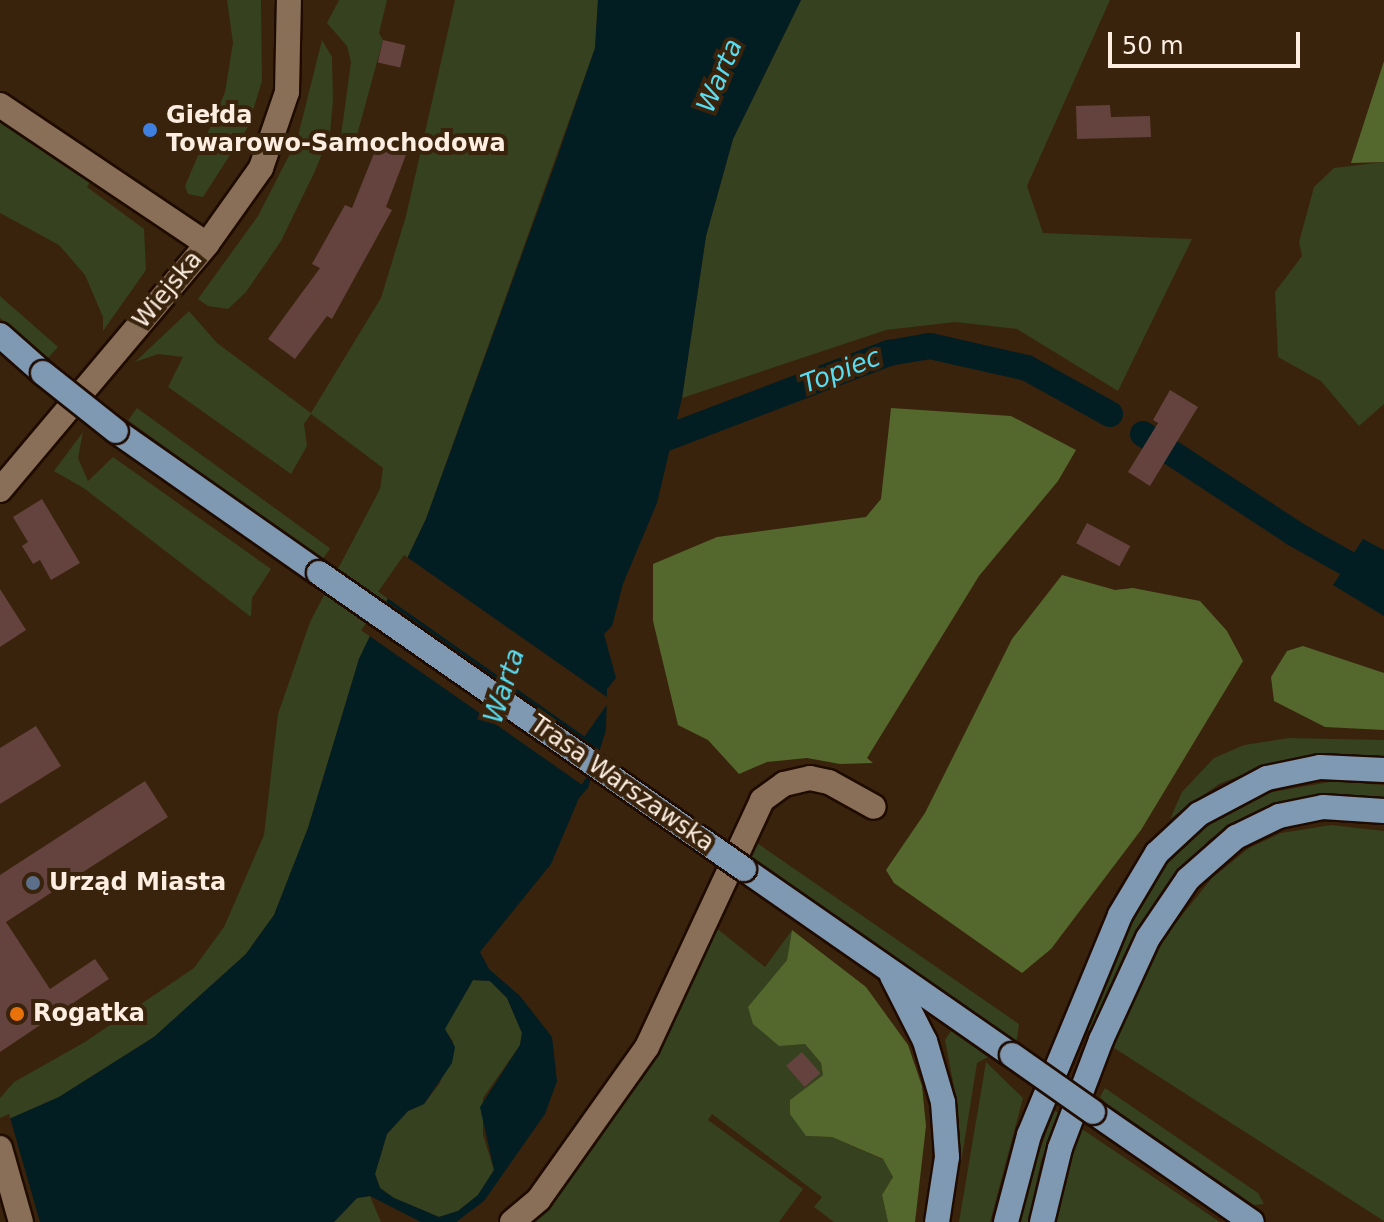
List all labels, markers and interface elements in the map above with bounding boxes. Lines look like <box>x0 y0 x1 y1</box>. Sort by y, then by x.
scale bar <box>1112 16 1304 66</box>
text: 50 m <box>1122 32 1184 60</box>
water label: Warta <box>691 34 749 118</box>
place label: Giełda Towarowo-Samochodowa <box>166 102 506 158</box>
marker: Giełda Towarowo-Samochodowa <box>141 121 159 139</box>
street label: Wiejska <box>127 246 209 334</box>
water label: Topiec <box>797 342 885 400</box>
water label: Warta <box>478 645 532 727</box>
street label: Trasa Warszawska <box>525 710 719 858</box>
place label: Urząd Miasta <box>49 869 226 897</box>
marker: Urząd Miasta <box>24 874 42 892</box>
place label: Rogatka <box>33 1000 145 1028</box>
marker: Rogatka <box>8 1005 26 1023</box>

